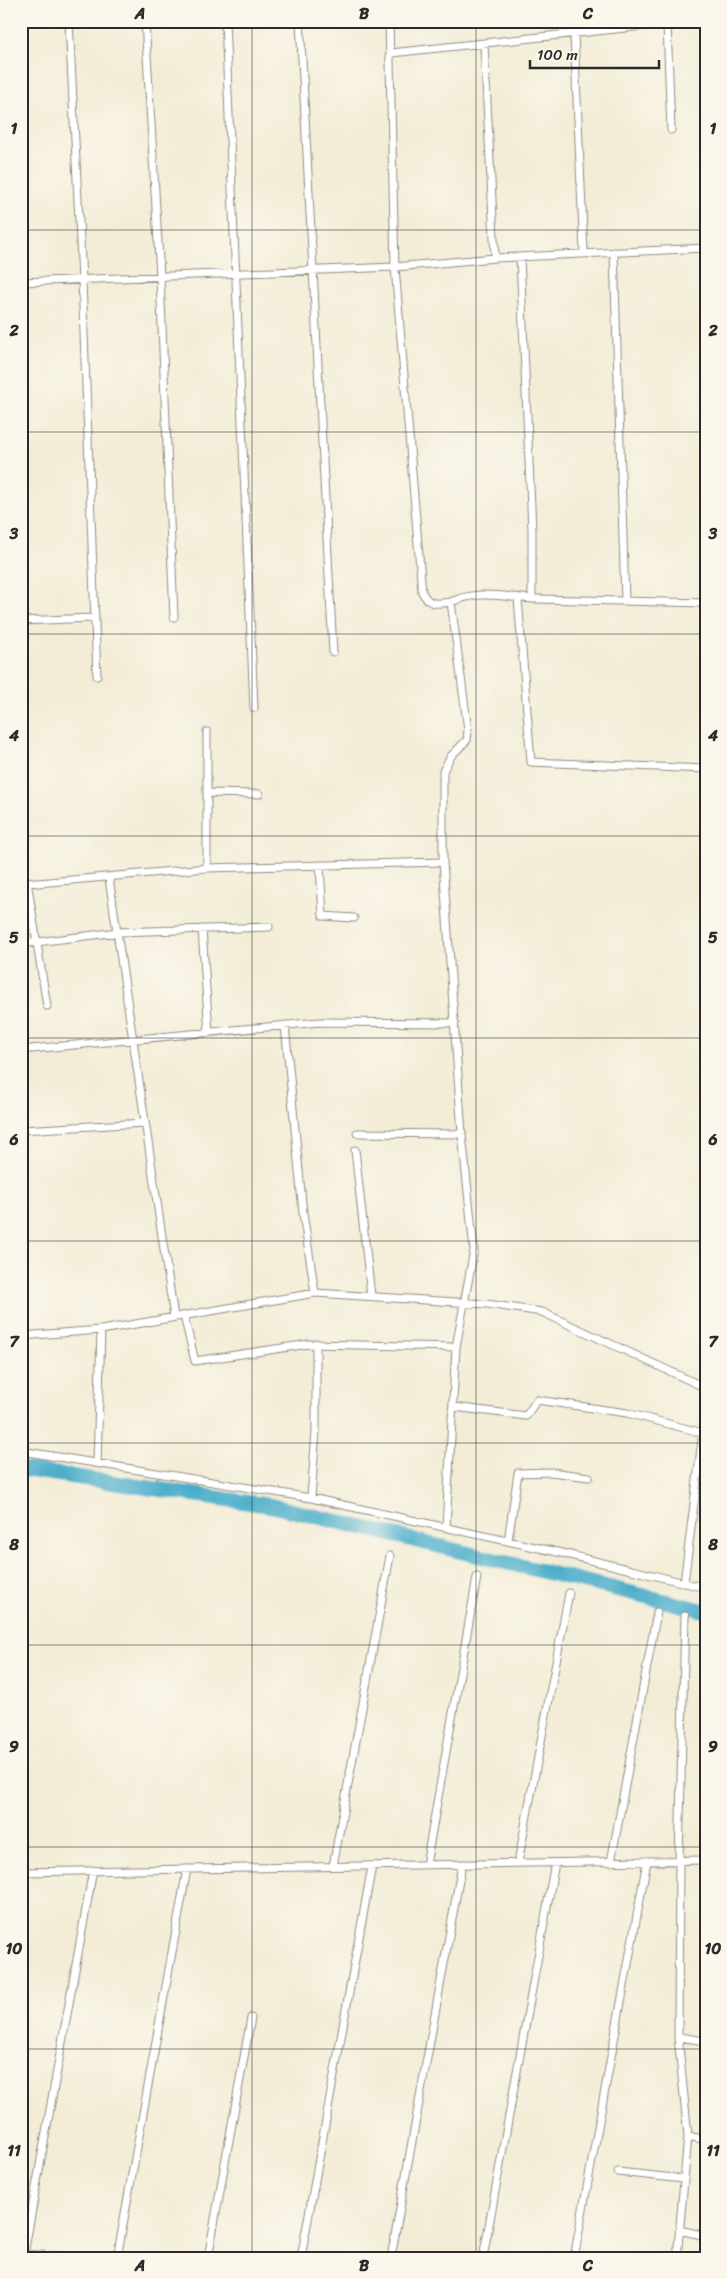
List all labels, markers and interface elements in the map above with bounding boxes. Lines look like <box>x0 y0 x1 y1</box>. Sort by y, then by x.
text: A <box>134 0 145 28</box>
text: B <box>359 0 370 28</box>
text: C <box>582 0 594 28</box>
scale bar <box>530 38 658 70</box>
text: 100 m <box>537 42 578 68</box>
text: 1 <box>11 114 18 143</box>
text: 1 <box>710 114 717 143</box>
text: 2 <box>8 316 19 345</box>
text: 2 <box>707 316 718 345</box>
text: 3 <box>9 519 19 548</box>
text: 3 <box>708 519 718 548</box>
text: 4 <box>8 721 19 750</box>
text: 4 <box>707 721 718 750</box>
text: 5 <box>9 923 19 952</box>
text: 5 <box>708 923 718 952</box>
text: 6 <box>8 1125 19 1154</box>
text: 6 <box>707 1125 718 1154</box>
text: 7 <box>9 1327 20 1356</box>
text: 7 <box>708 1327 719 1356</box>
text: 8 <box>8 1530 19 1559</box>
text: 8 <box>707 1530 718 1559</box>
text: 9 <box>9 1732 19 1761</box>
text: 9 <box>708 1732 718 1761</box>
text: 10 <box>6 1934 22 1963</box>
text: 10 <box>705 1934 721 1963</box>
text: 11 <box>7 2136 21 2165</box>
text: 11 <box>706 2136 720 2165</box>
text: A <box>134 2251 145 2279</box>
text: B <box>359 2251 370 2279</box>
text: C <box>582 2251 594 2279</box>

